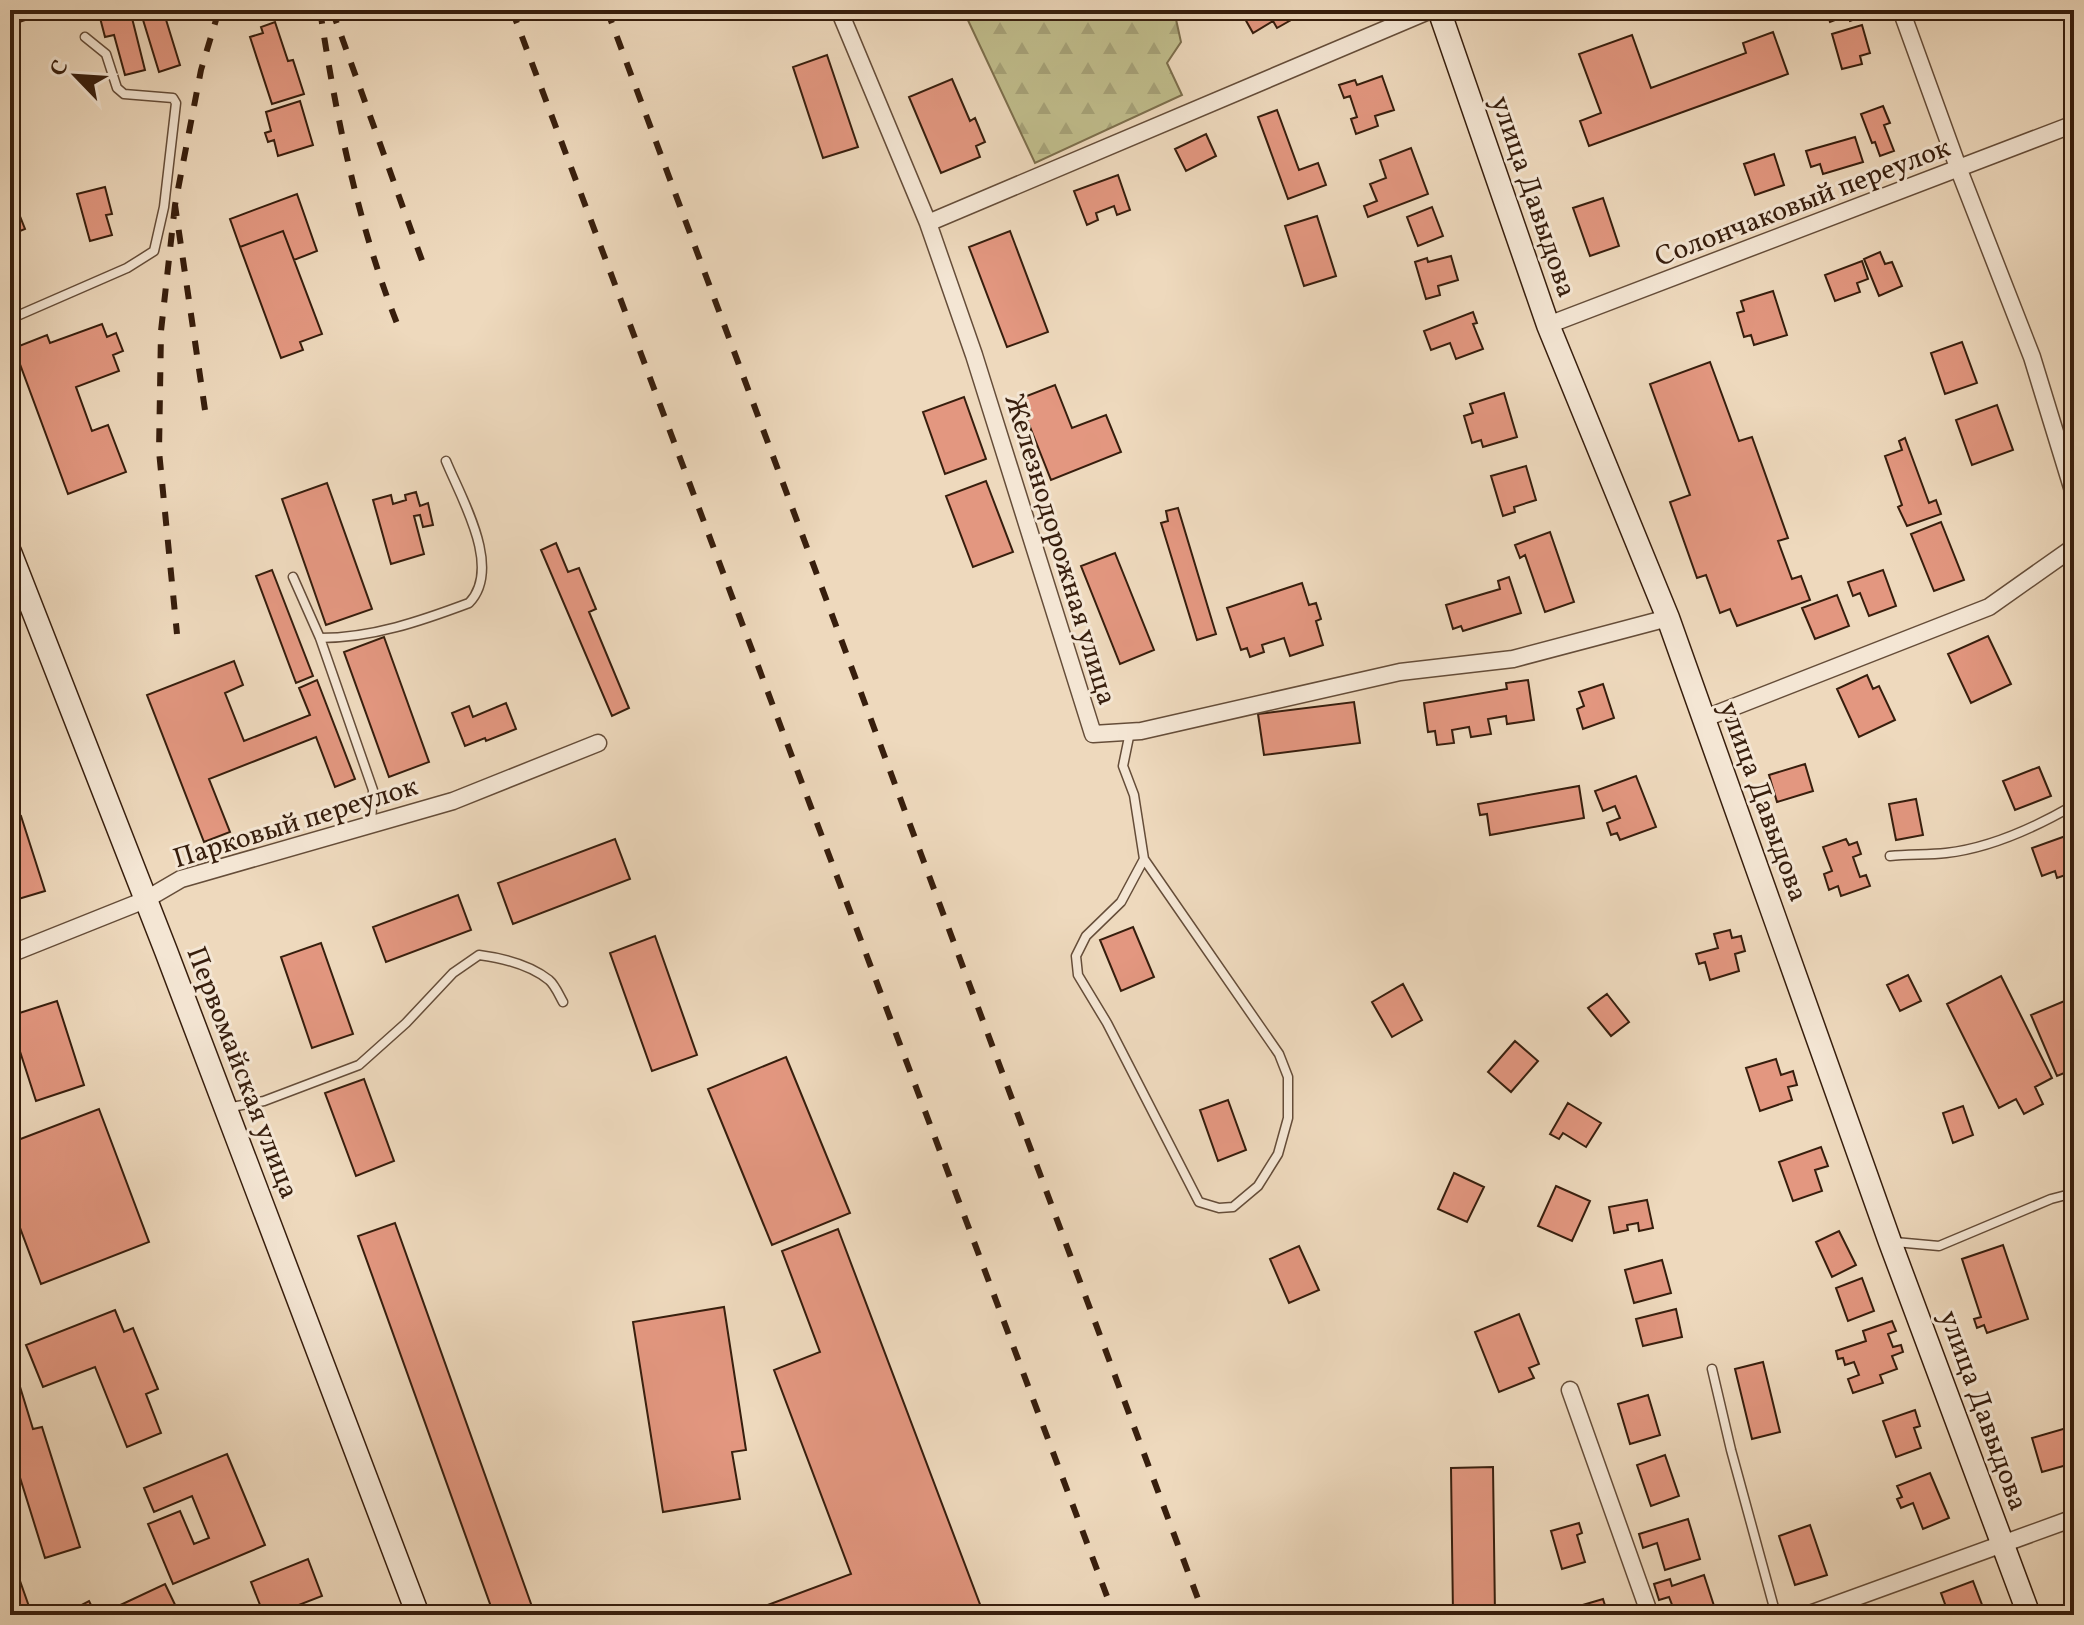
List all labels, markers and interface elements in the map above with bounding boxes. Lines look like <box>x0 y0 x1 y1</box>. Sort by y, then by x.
north arrow <box>36 36 116 116</box>
text: С <box>43 56 77 82</box>
street label: улица Давыдова <box>1480 91 1585 303</box>
street label: Солончаковый переулок <box>1650 129 1956 278</box>
street label: Железнодорожная улица <box>994 389 1126 710</box>
street label: улица Давыдова <box>1708 696 1817 908</box>
street label: Парковый переулок <box>169 768 423 879</box>
street label: Первомайская улица <box>176 941 308 1205</box>
street label: улица Давыдова <box>1928 1305 2037 1517</box>

